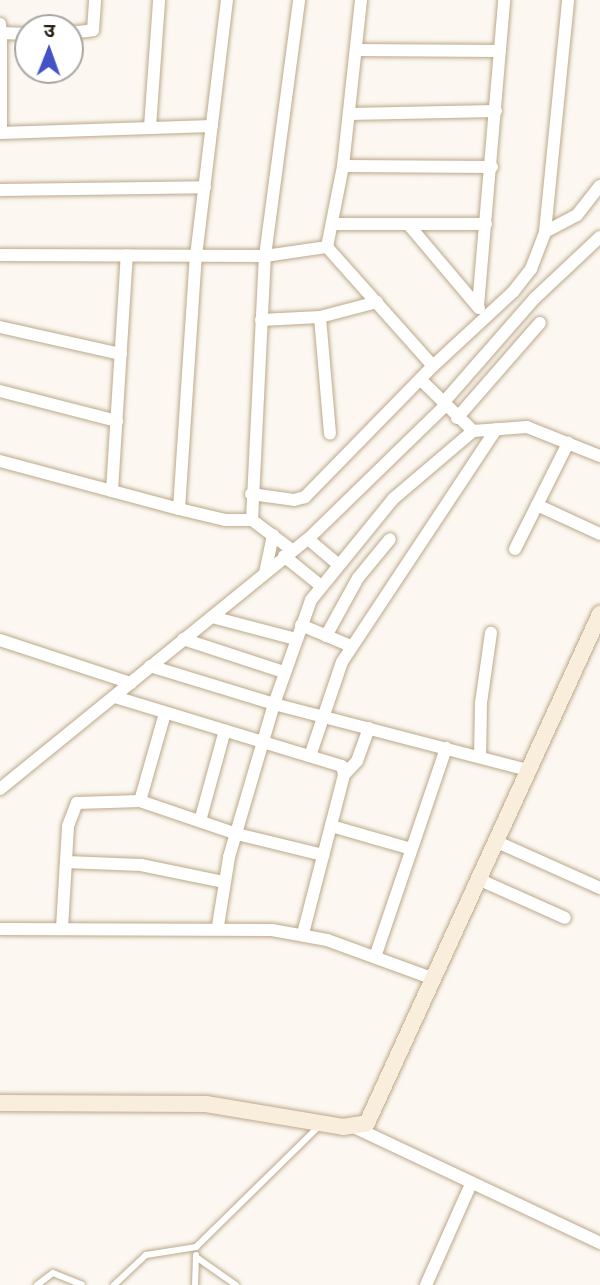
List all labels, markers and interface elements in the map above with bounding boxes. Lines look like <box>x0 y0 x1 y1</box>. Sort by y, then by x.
north arrow <box>14 14 84 84</box>
text: उ <box>44 18 55 41</box>

